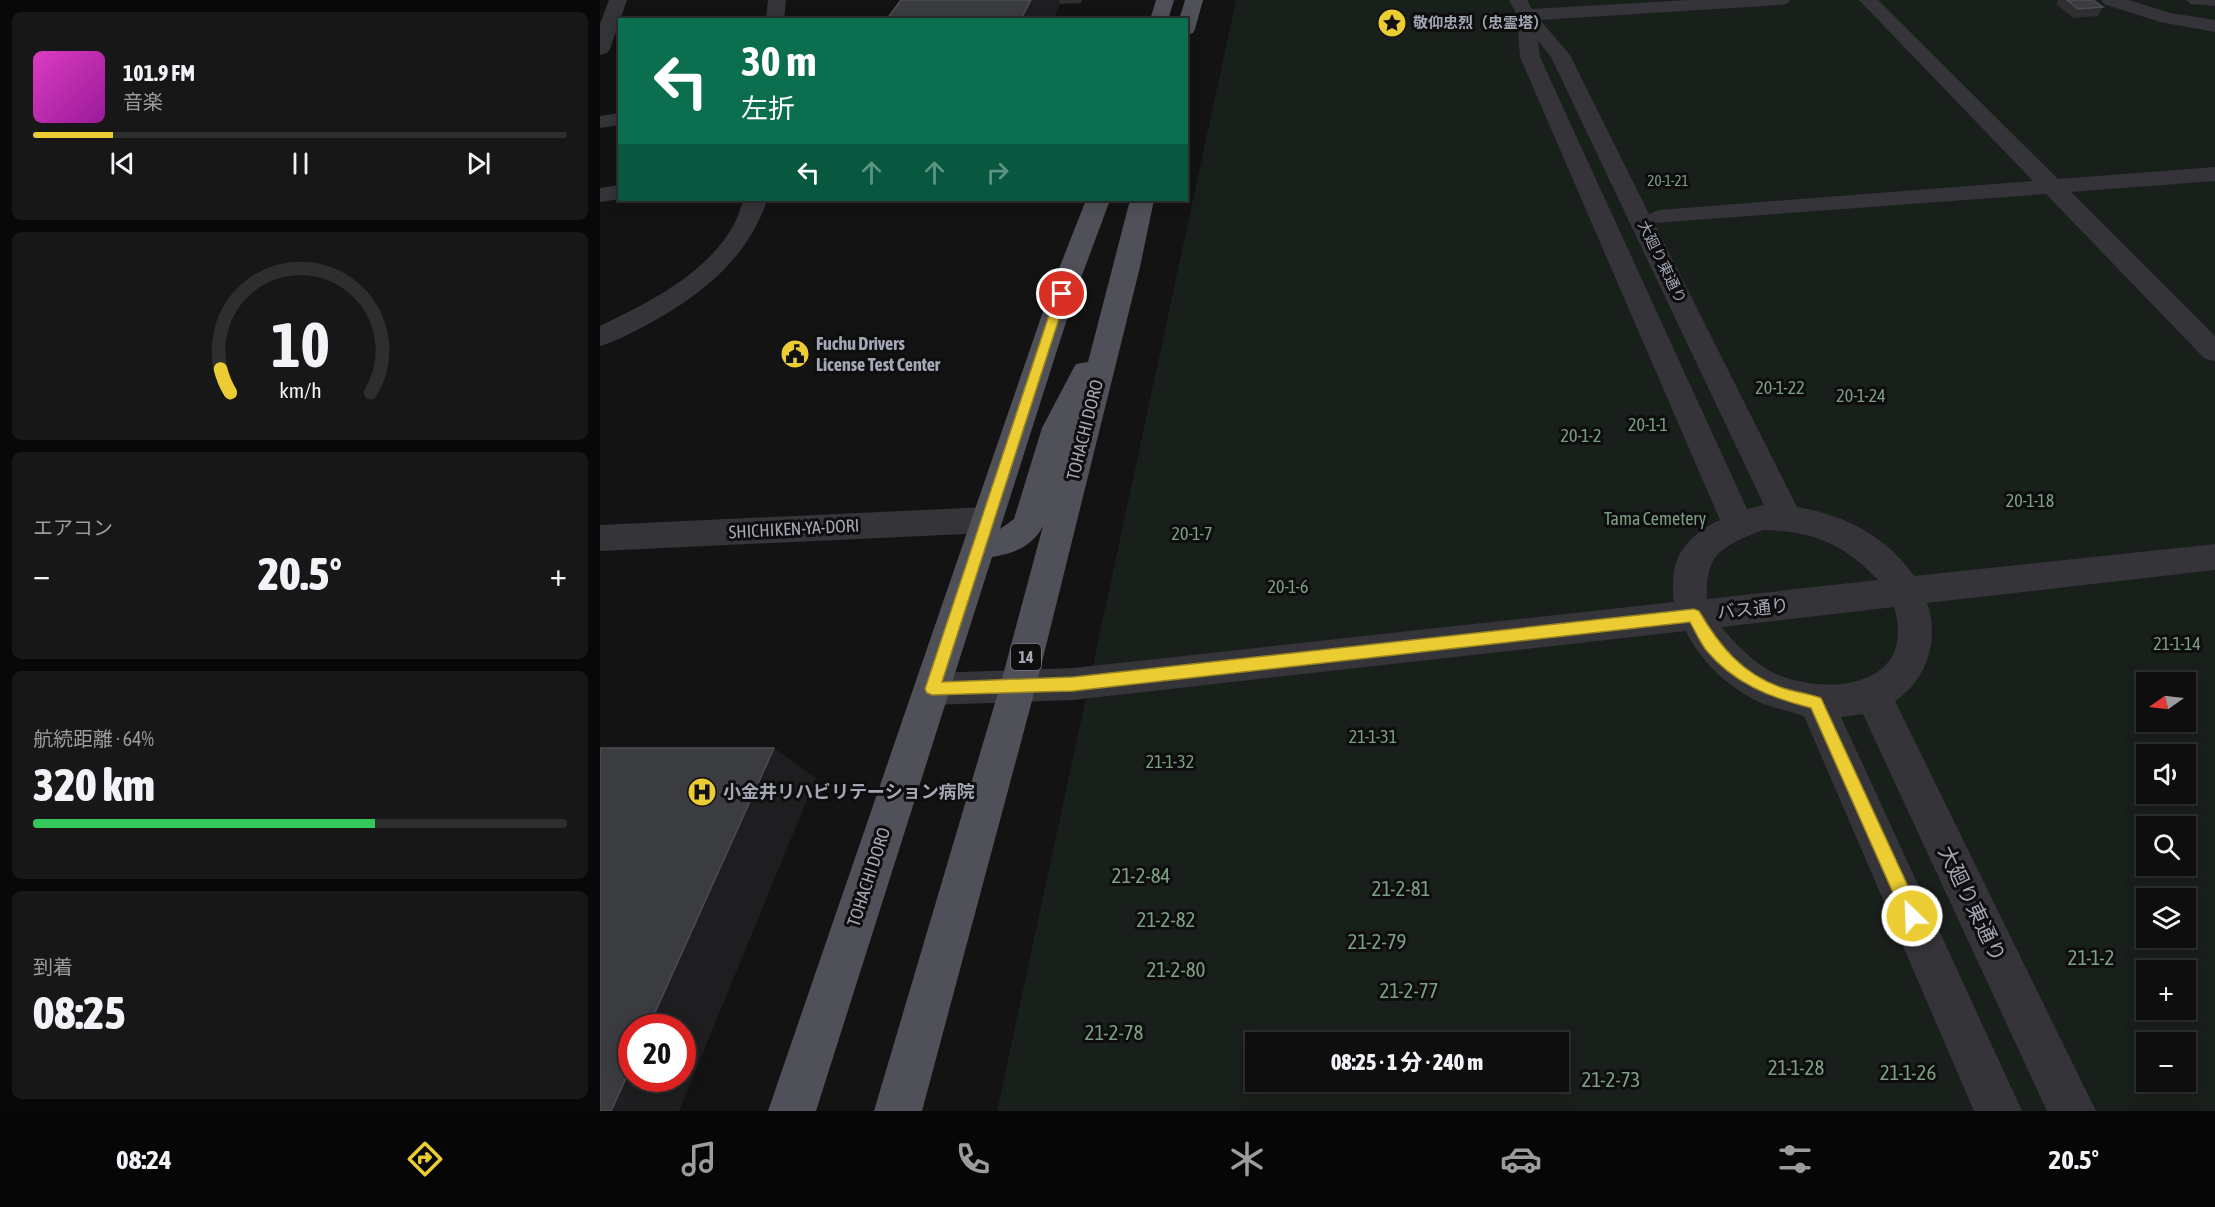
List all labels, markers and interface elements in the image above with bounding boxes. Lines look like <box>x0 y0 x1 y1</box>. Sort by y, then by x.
place icon: 敬仰忠烈（忠霊塔） <box>1376 7 1408 39</box>
place label: 敬仰忠烈（忠霊塔） <box>1413 14 1548 31</box>
text: 30 m <box>741 37 816 85</box>
icon: left <box>642 42 720 120</box>
text: 101.9 FM <box>123 60 195 86</box>
text: 音楽 <box>123 90 163 113</box>
text: 左折 <box>741 93 795 124</box>
icon: previous <box>106 147 139 180</box>
icon: pause <box>284 147 317 180</box>
icon: next <box>462 147 495 180</box>
icon: left <box>792 156 825 189</box>
icon: ahead <box>855 156 888 189</box>
icon: ahead <box>918 156 951 189</box>
icon: right <box>981 156 1014 189</box>
park label: 20-1-21 <box>1647 172 1689 189</box>
street label: 大廻り東通り <box>1635 218 1690 306</box>
pin <box>1036 268 1087 319</box>
icon: arrive <box>1045 277 1078 310</box>
text: 10 <box>271 309 329 380</box>
place label: Fuchu Drivers License Test Center <box>816 333 941 375</box>
public building icon: Fuchu Drivers License Test Center <box>779 338 811 370</box>
street label: TOHACHI DORO <box>1062 377 1107 482</box>
park label: 20-1-22 <box>1755 377 1805 398</box>
text: km/h <box>279 378 321 403</box>
park label: 20-1-24 <box>1836 385 1886 406</box>
park label: 20-1-1 <box>1628 414 1668 435</box>
park label: 20-1-2 <box>1560 425 1602 446</box>
park label: 20-1-18 <box>2006 490 2054 511</box>
park label: Tama Cemetery <box>1604 508 1706 529</box>
street label: SHICHIKEN-YA-DORI <box>728 515 860 542</box>
text: エアコン <box>33 516 113 539</box>
park label: 20-1-7 <box>1171 523 1213 544</box>
text: 20.5° <box>258 548 342 600</box>
text: − <box>33 555 50 593</box>
text: + <box>550 555 567 593</box>
park label: 20-1-6 <box>1267 576 1309 597</box>
street label: バス通り <box>1716 594 1790 623</box>
park label: 21-1-14 <box>2153 633 2201 654</box>
road number: 14 <box>1011 644 1041 670</box>
north arrow <box>2136 672 2196 732</box>
map controls <box>2136 672 2196 1092</box>
park label: 21-1-31 <box>1349 726 1397 747</box>
text: 航続距離 · 64% <box>33 727 154 750</box>
button: sound <box>2136 744 2196 804</box>
park label: 21-1-32 <box>1146 751 1194 772</box>
text: 320 km <box>33 759 155 811</box>
hospital icon: 小金井リハビリテーション病院 <box>686 776 718 808</box>
place label: 小金井リハビリテーション病院 <box>723 781 975 802</box>
button: search <box>2136 816 2196 876</box>
street label: TOHACHI DORO <box>843 825 894 929</box>
street label: 大廻り東通り <box>1934 842 2011 965</box>
park label: 21-2-84 <box>1112 863 1171 887</box>
park label: 21-2-81 <box>1372 876 1430 900</box>
position arrow <box>1880 884 1944 948</box>
button: layers <box>2136 888 2196 948</box>
park label: 21-2-82 <box>1137 907 1195 931</box>
park label: 21-2-79 <box>1348 929 1406 953</box>
park label: 21-1-2 <box>2068 945 2114 969</box>
text: 到着 <box>33 955 73 978</box>
park label: 21-2-80 <box>1147 957 1206 981</box>
button: + <box>2136 960 2196 1020</box>
park label: 21-2-77 <box>1380 978 1438 1002</box>
text: 08:25 <box>33 987 126 1039</box>
speed limit sign: 20 <box>618 1014 696 1092</box>
park label: 21-2-78 <box>1085 1020 1144 1044</box>
button: − <box>2136 1032 2196 1092</box>
text: 08:25 · 1 分 · 240 m <box>1331 1049 1483 1075</box>
park label: 21-1-28 <box>1768 1055 1824 1079</box>
park label: 21-1-26 <box>1880 1060 1936 1084</box>
park label: 21-2-73 <box>1582 1067 1640 1091</box>
icon: directions <box>404 1138 446 1180</box>
icon: music <box>678 1138 720 1180</box>
icon: phone <box>952 1138 994 1180</box>
icon: climate <box>1226 1138 1268 1180</box>
icon: car <box>1500 1138 1542 1180</box>
icon: filters <box>1774 1138 1816 1180</box>
text: 08:24 <box>116 1144 172 1175</box>
text: 20.5° <box>2049 1144 2099 1175</box>

